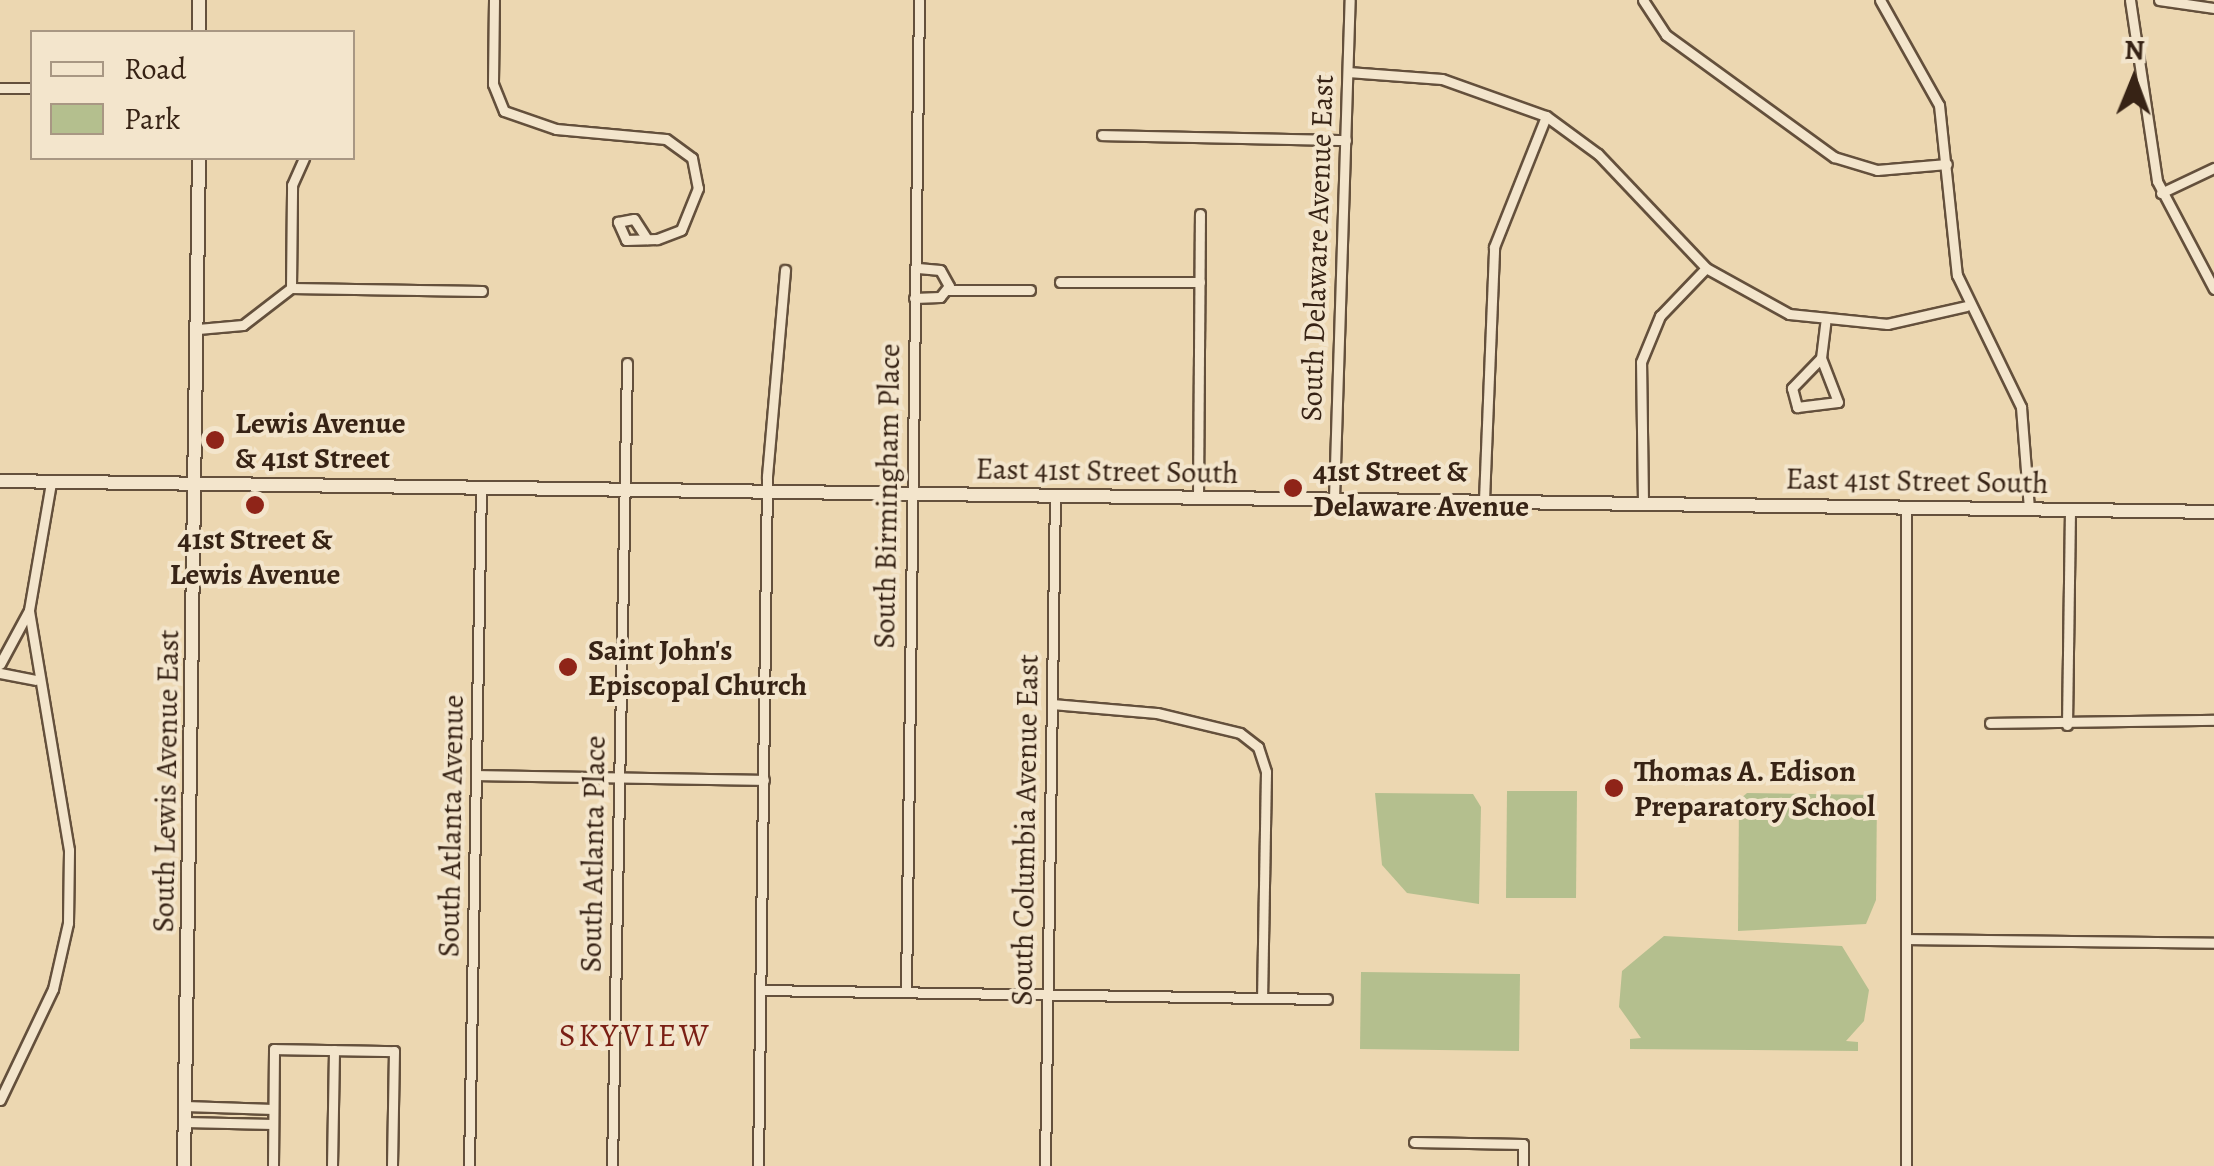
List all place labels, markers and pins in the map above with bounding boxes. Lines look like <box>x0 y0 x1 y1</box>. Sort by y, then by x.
place label: Lewis Avenue & 41st Street <box>235 405 406 476</box>
marker: Lewis Avenue & 41st Street <box>204 429 226 451</box>
place label: 41st Street & Delaware Avenue <box>1313 453 1529 524</box>
marker: 41st Street & Delaware Avenue <box>1282 477 1304 499</box>
marker: 41st Street & Lewis Avenue <box>244 494 266 516</box>
place label: 41st Street & Lewis Avenue <box>170 521 340 592</box>
place label: Saint John's Episcopal Church <box>588 632 807 702</box>
marker: Saint John's Episcopal Church <box>557 656 579 678</box>
place label: Thomas A. Edison Preparatory School <box>1634 753 1875 824</box>
marker: Thomas A. Edison Preparatory School <box>1603 777 1625 799</box>

